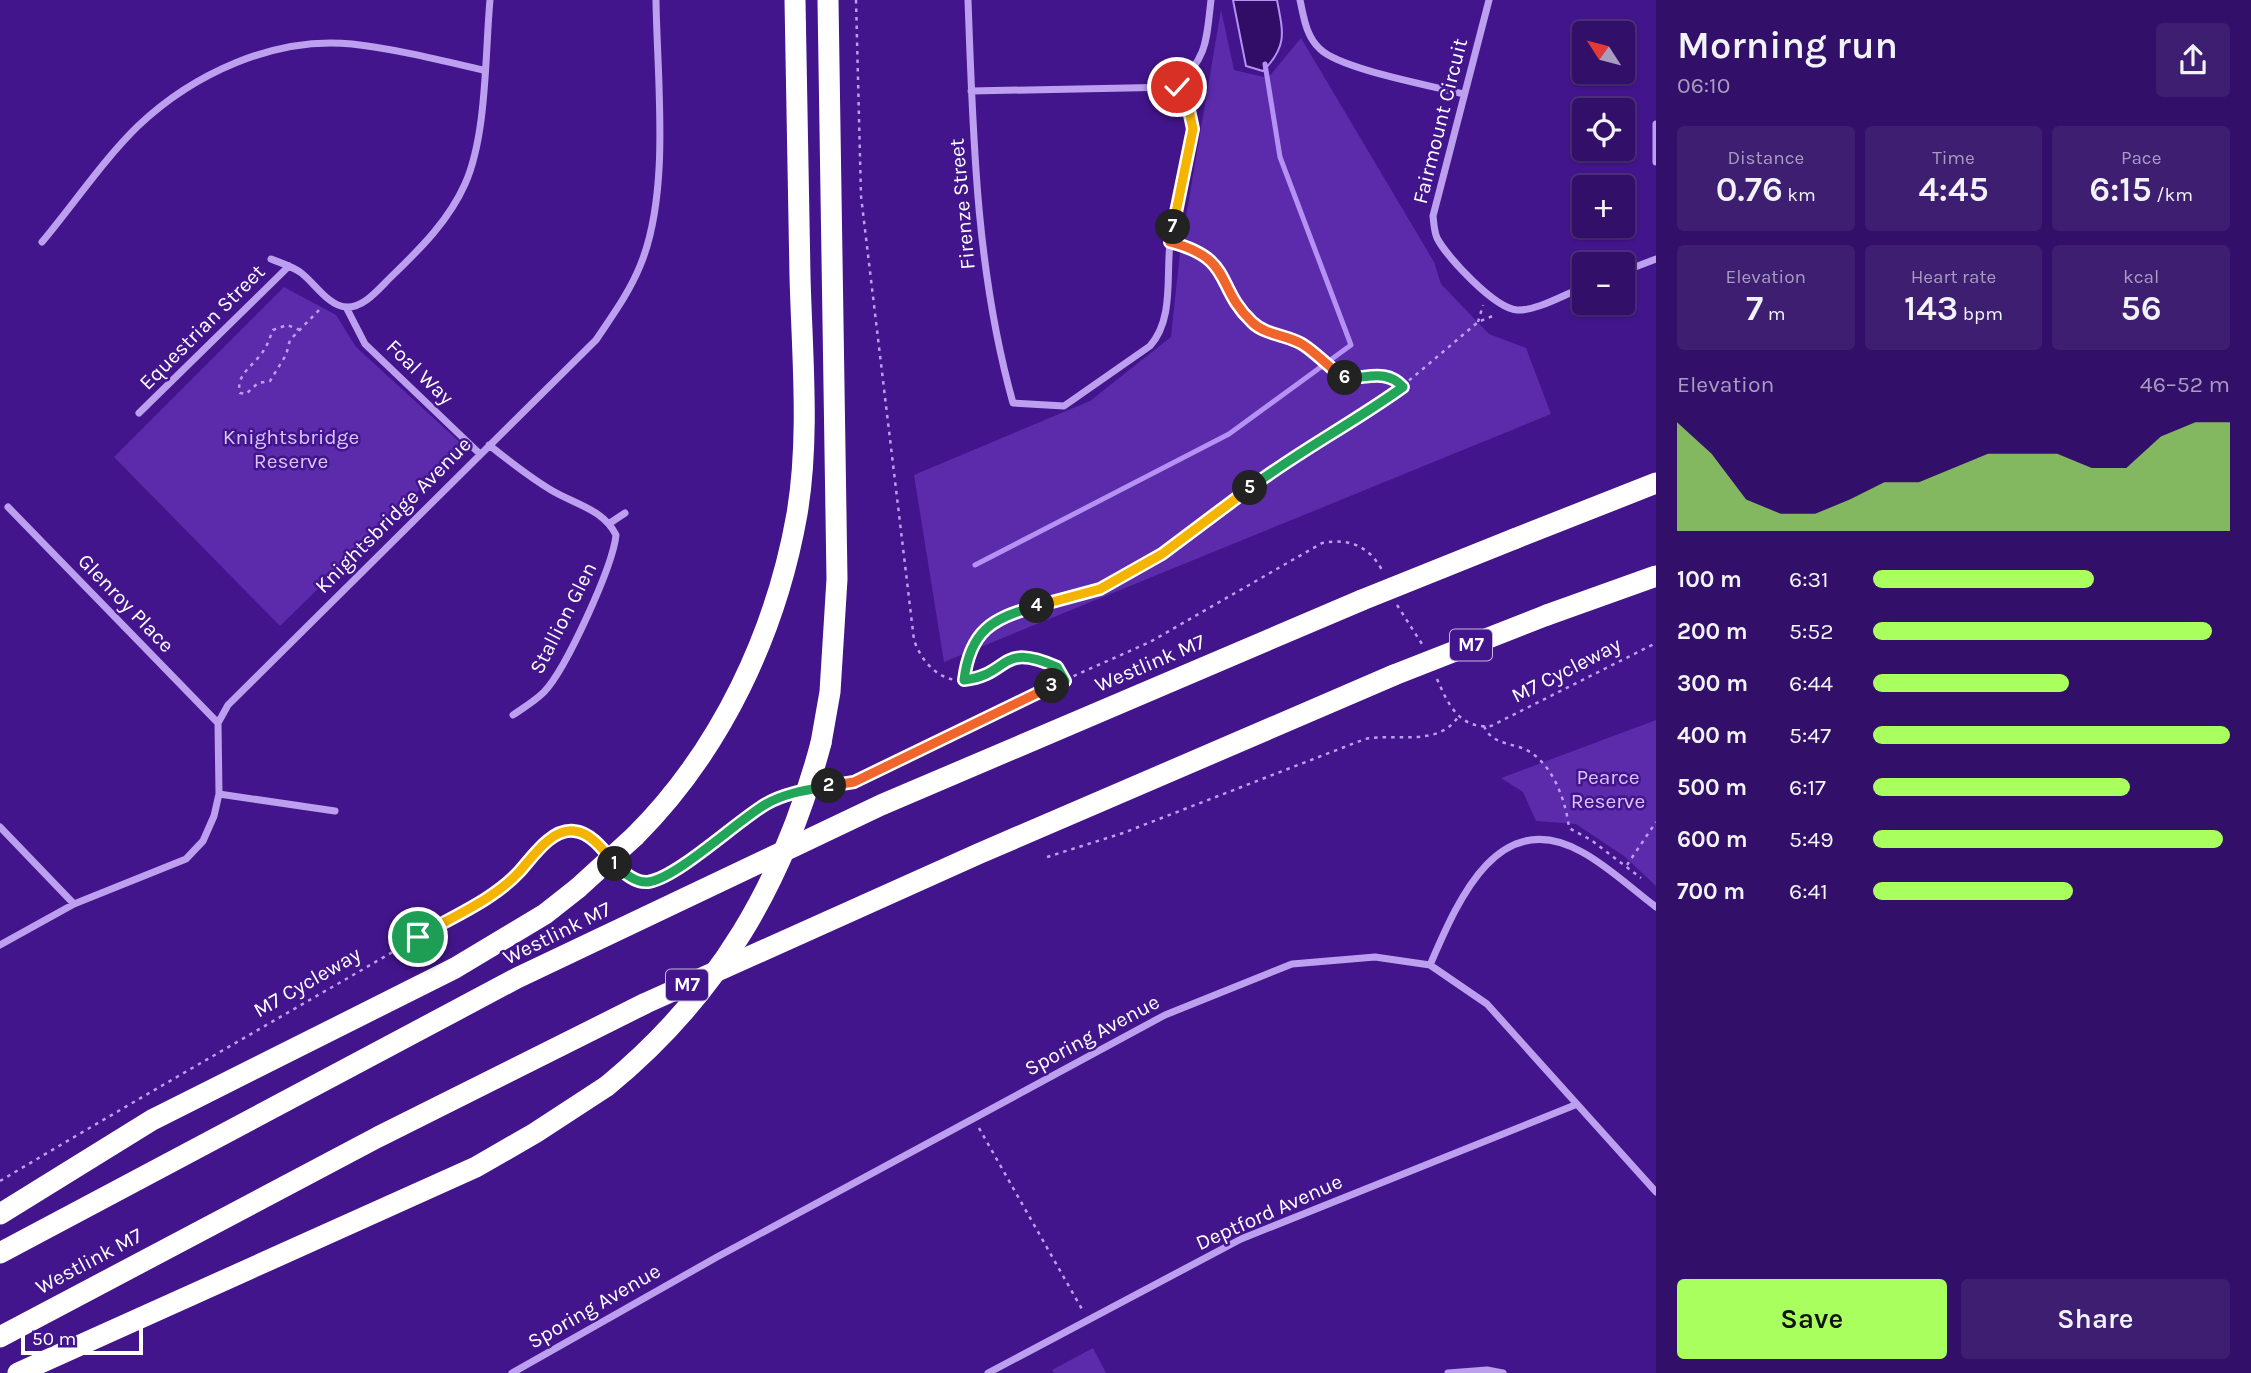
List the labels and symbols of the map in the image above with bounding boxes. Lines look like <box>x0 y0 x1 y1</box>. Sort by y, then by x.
north arrow <box>1572 21 1634 84</box>
street label: Fairmount Circuit <box>1408 36 1472 206</box>
pin <box>1147 57 1207 117</box>
street label: Firenze Street <box>944 137 980 271</box>
pin: 7 <box>1156 210 1190 244</box>
street label: Equestrian Street <box>134 259 270 395</box>
street label: Foal Way <box>382 334 459 410</box>
pin: 6 <box>1328 360 1362 396</box>
park label: Knightsbridge Reserve <box>223 425 359 473</box>
street label: Knightsbridge Avenue <box>310 432 476 598</box>
pin: 5 <box>1232 470 1268 505</box>
street label: Glenroy Place <box>73 549 179 657</box>
street label: Stallion Glen <box>525 558 601 678</box>
pin: 4 <box>1020 588 1054 624</box>
street label: Westlink M7 <box>1091 629 1209 697</box>
road number: M7 <box>1450 630 1492 660</box>
street label: M7 Cycleway <box>1507 632 1625 708</box>
pin: 3 <box>1034 668 1070 704</box>
park label: Pearce Reserve <box>1571 765 1645 813</box>
pin: 2 <box>812 768 846 804</box>
pin: 1 <box>598 846 632 882</box>
street label: Westlink M7 <box>499 896 615 969</box>
pin <box>388 907 448 967</box>
street label: M7 Cycleway <box>249 942 365 1022</box>
road number: M7 <box>666 970 708 1001</box>
street label: Sporing Avenue <box>1021 989 1163 1081</box>
street label: Deptford Avenue <box>1192 1169 1346 1255</box>
street label: Westlink M7 <box>32 1223 146 1299</box>
street label: Sporing Avenue <box>524 1258 664 1354</box>
scale bar <box>21 1324 144 1356</box>

